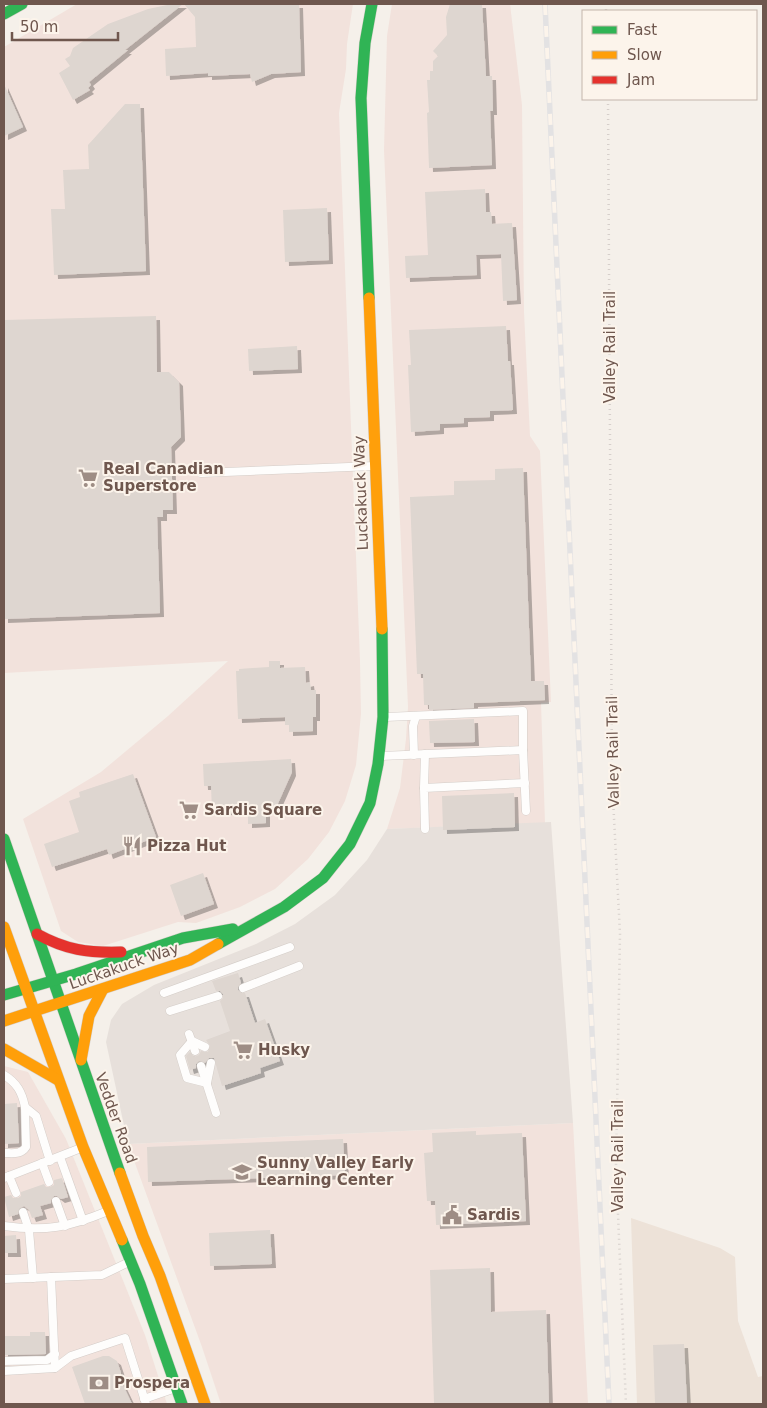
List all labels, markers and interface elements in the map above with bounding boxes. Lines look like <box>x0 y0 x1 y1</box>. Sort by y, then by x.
scale bar <box>12 10 119 42</box>
legend <box>582 10 757 100</box>
text: 50 m <box>20 18 58 36</box>
text: Fast <box>627 21 657 39</box>
text: Slow <box>627 46 662 64</box>
text: Jam <box>626 71 655 89</box>
street label: Valley Rail Trail <box>601 291 619 403</box>
street label: Luckakuck Way <box>350 435 372 551</box>
place label: Real Canadian Superstore <box>103 460 224 495</box>
supermarket icon: Real Canadian Superstore <box>77 467 99 489</box>
street label: Valley Rail Trail <box>603 696 623 808</box>
supermarket icon: Sardis Square <box>178 799 200 821</box>
place label: Sardis Square <box>204 801 322 819</box>
restaurant icon: Pizza Hut <box>121 835 143 857</box>
place label: Pizza Hut <box>147 837 226 855</box>
street label: Luckakuck Way <box>67 939 181 993</box>
supermarket icon: Husky <box>232 1039 254 1061</box>
place label: Husky <box>258 1041 310 1059</box>
street label: Vedder Road <box>91 1070 141 1166</box>
street label: Valley Rail Trail <box>609 1100 627 1212</box>
place label: Sunny Valley Early Learning Center <box>257 1154 414 1189</box>
school or university icon: Sunny Valley Early Learning Center <box>231 1161 253 1183</box>
public building icon: Sardis <box>441 1204 463 1226</box>
place label: Sardis <box>467 1206 520 1224</box>
bank icon: Prospera <box>88 1372 110 1394</box>
place label: Prospera <box>114 1374 190 1392</box>

